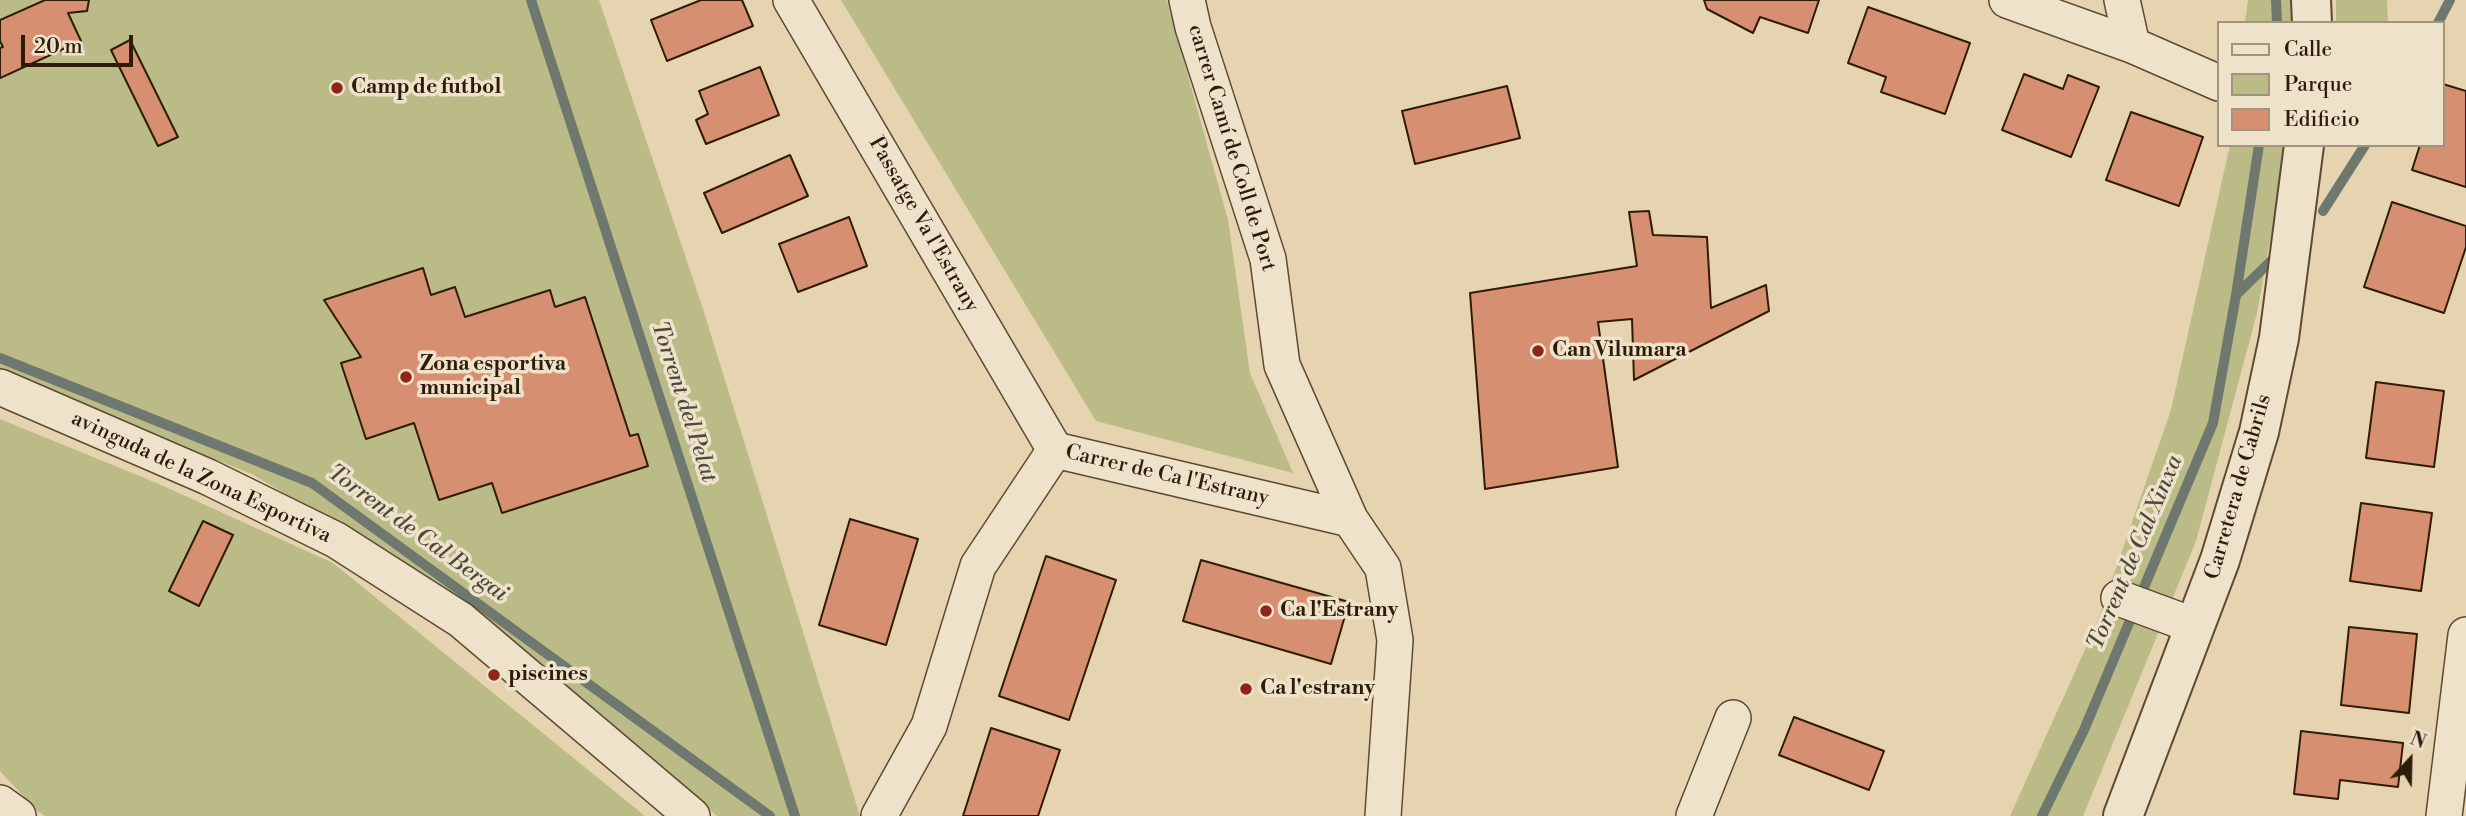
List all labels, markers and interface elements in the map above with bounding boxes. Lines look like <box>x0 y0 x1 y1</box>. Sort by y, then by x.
scale bar <box>24 21 136 65</box>
street label: carrer Camí de Coll de Port <box>1181 21 1281 275</box>
legend <box>2218 21 2445 147</box>
text: 20 m <box>34 34 83 60</box>
text: Calle <box>2284 37 2332 63</box>
text: Parque <box>2284 72 2352 98</box>
place label: Camp de futbol <box>351 75 501 101</box>
marker: Camp de futbol <box>329 80 345 96</box>
text: Edificio <box>2284 107 2360 133</box>
street label: Passatge Va l'Estrany <box>862 133 984 317</box>
water label: Torrent del Pelat <box>644 318 722 486</box>
place label: Can Vilumara <box>1552 338 1687 364</box>
marker: Can Vilumara <box>1530 343 1546 359</box>
place label: Zona esportiva municipal <box>420 352 566 402</box>
marker: Zona esportiva municipal <box>398 369 414 385</box>
street label: Carretera de Cabrils <box>2200 391 2278 583</box>
street label: avinguda de la Zona Esportiva <box>67 407 335 549</box>
street label: Carrer de Ca l'Estrany <box>1063 440 1271 512</box>
water label: Torrent de Cal Xinxa <box>2083 452 2189 654</box>
water label: Torrent de Cal Bergai <box>321 459 513 609</box>
place label: Ca l'Estrany <box>1280 598 1398 624</box>
marker: Ca l'Estrany <box>1258 603 1274 619</box>
place label: piscines <box>508 662 588 688</box>
marker: piscines <box>486 667 502 683</box>
place label: Ca l'estrany <box>1260 676 1375 702</box>
marker: Ca l'estrany <box>1238 681 1254 697</box>
north arrow <box>2375 725 2445 795</box>
text: N <box>2406 727 2429 754</box>

